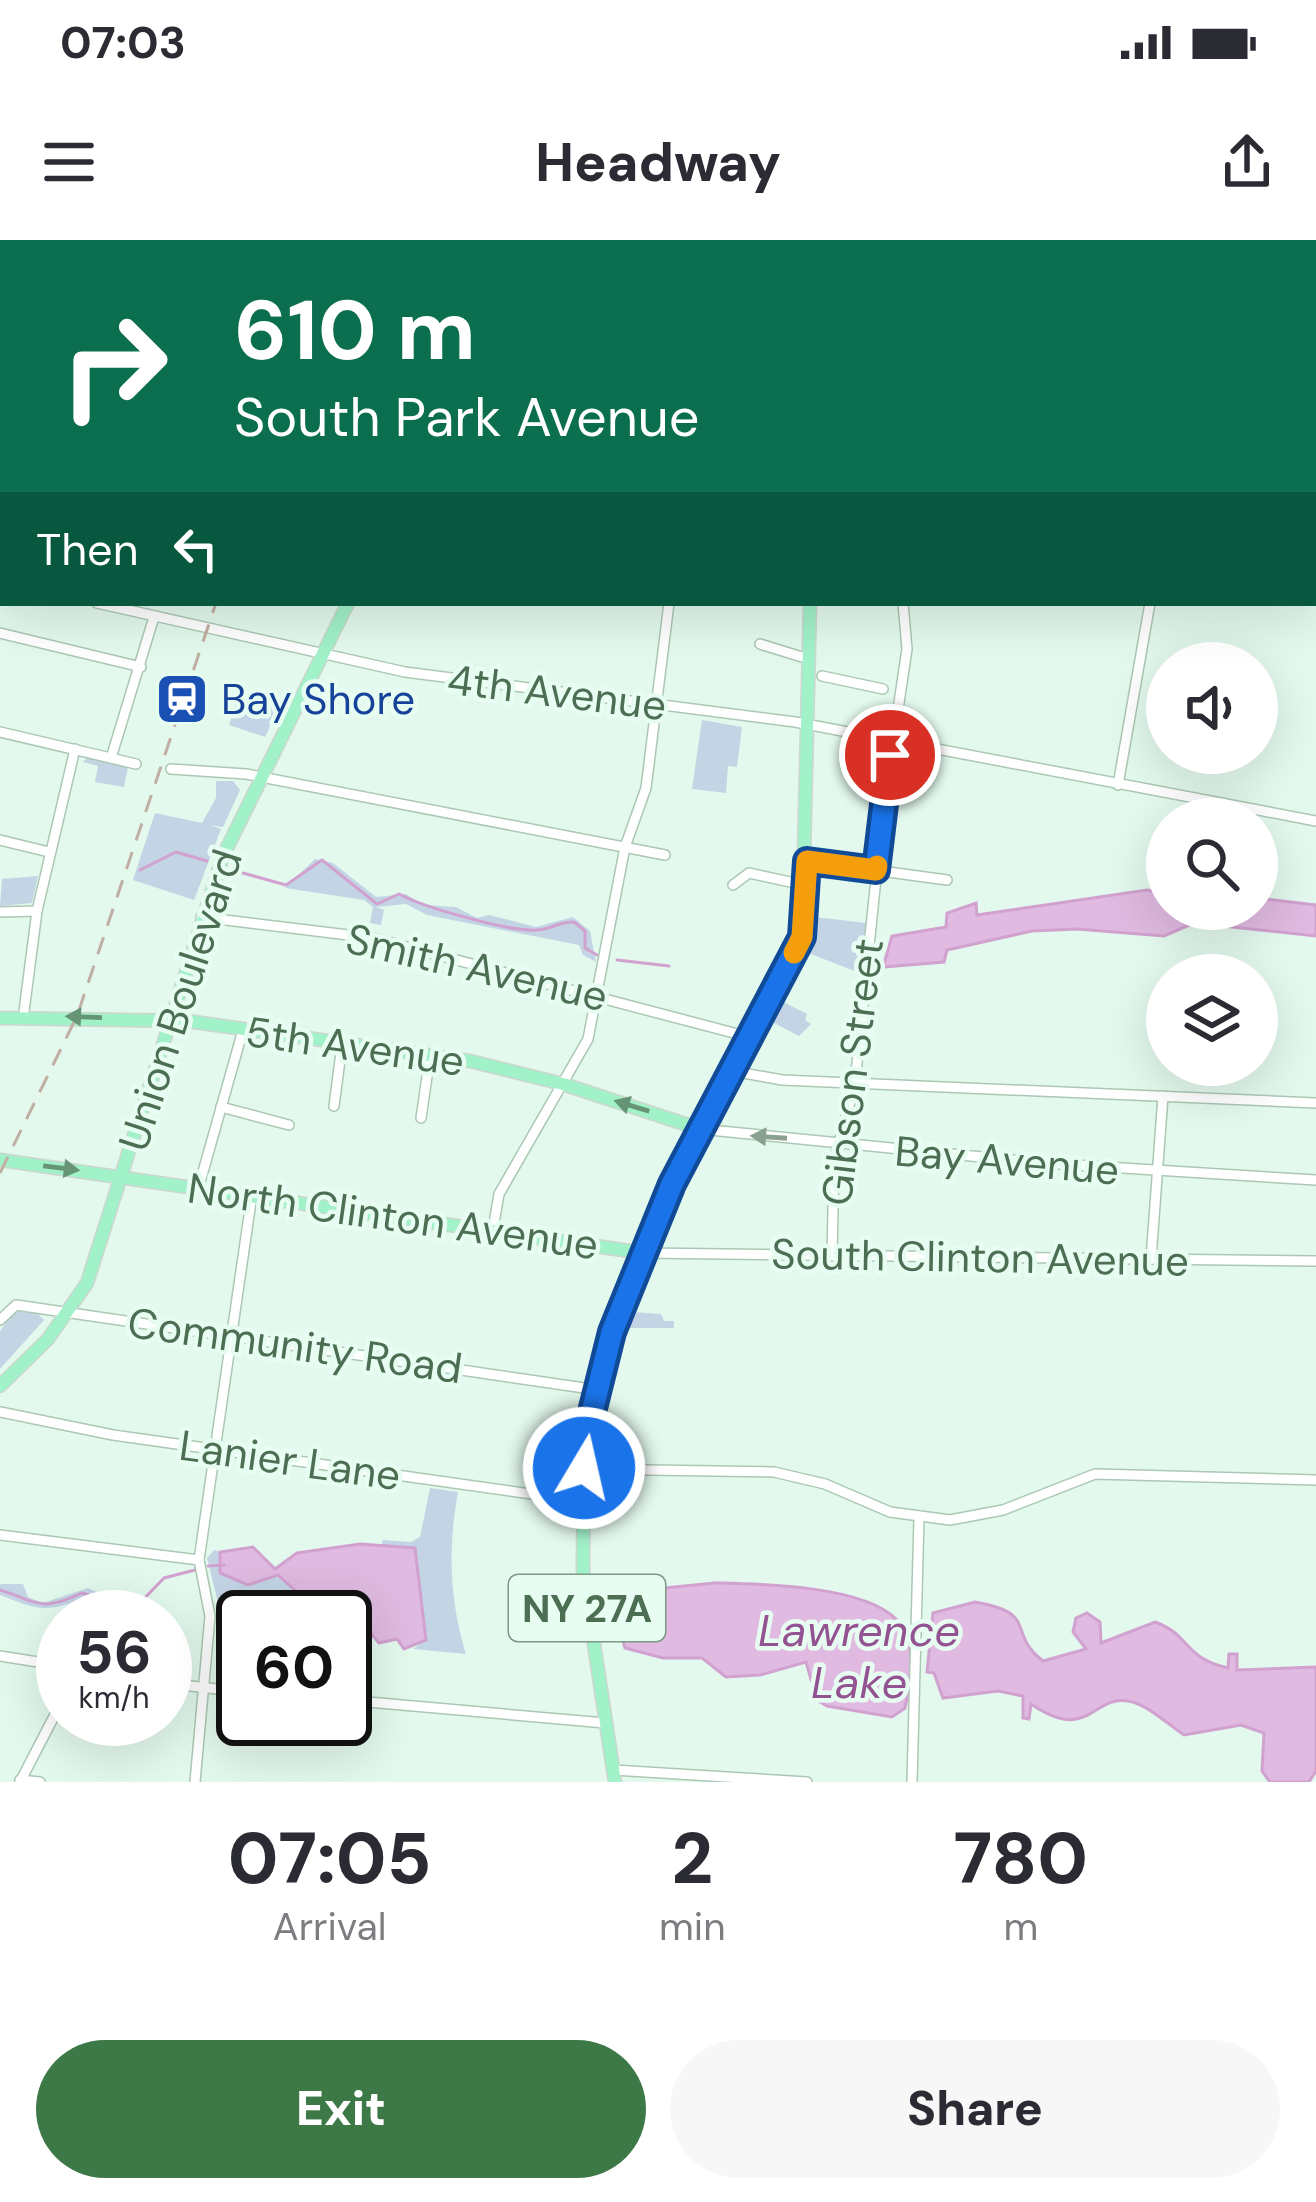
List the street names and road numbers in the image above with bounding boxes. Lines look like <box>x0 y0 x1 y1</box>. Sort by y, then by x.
street label: 4th Avenue <box>444 652 669 733</box>
street label: Union Boulevard <box>106 843 255 1158</box>
street label: Smith Avenue <box>341 911 613 1024</box>
street label: Gibson Street <box>809 935 896 1209</box>
street label: 5th Avenue <box>242 1004 468 1089</box>
street label: Bay Avenue <box>893 1123 1121 1198</box>
street label: North Clinton Avenue <box>184 1160 602 1273</box>
street label: South Clinton Avenue <box>771 1226 1189 1289</box>
street label: Community Road <box>124 1295 466 1396</box>
street label: Lanier Lane <box>176 1418 404 1503</box>
road number: NY 27A <box>509 1575 665 1641</box>

